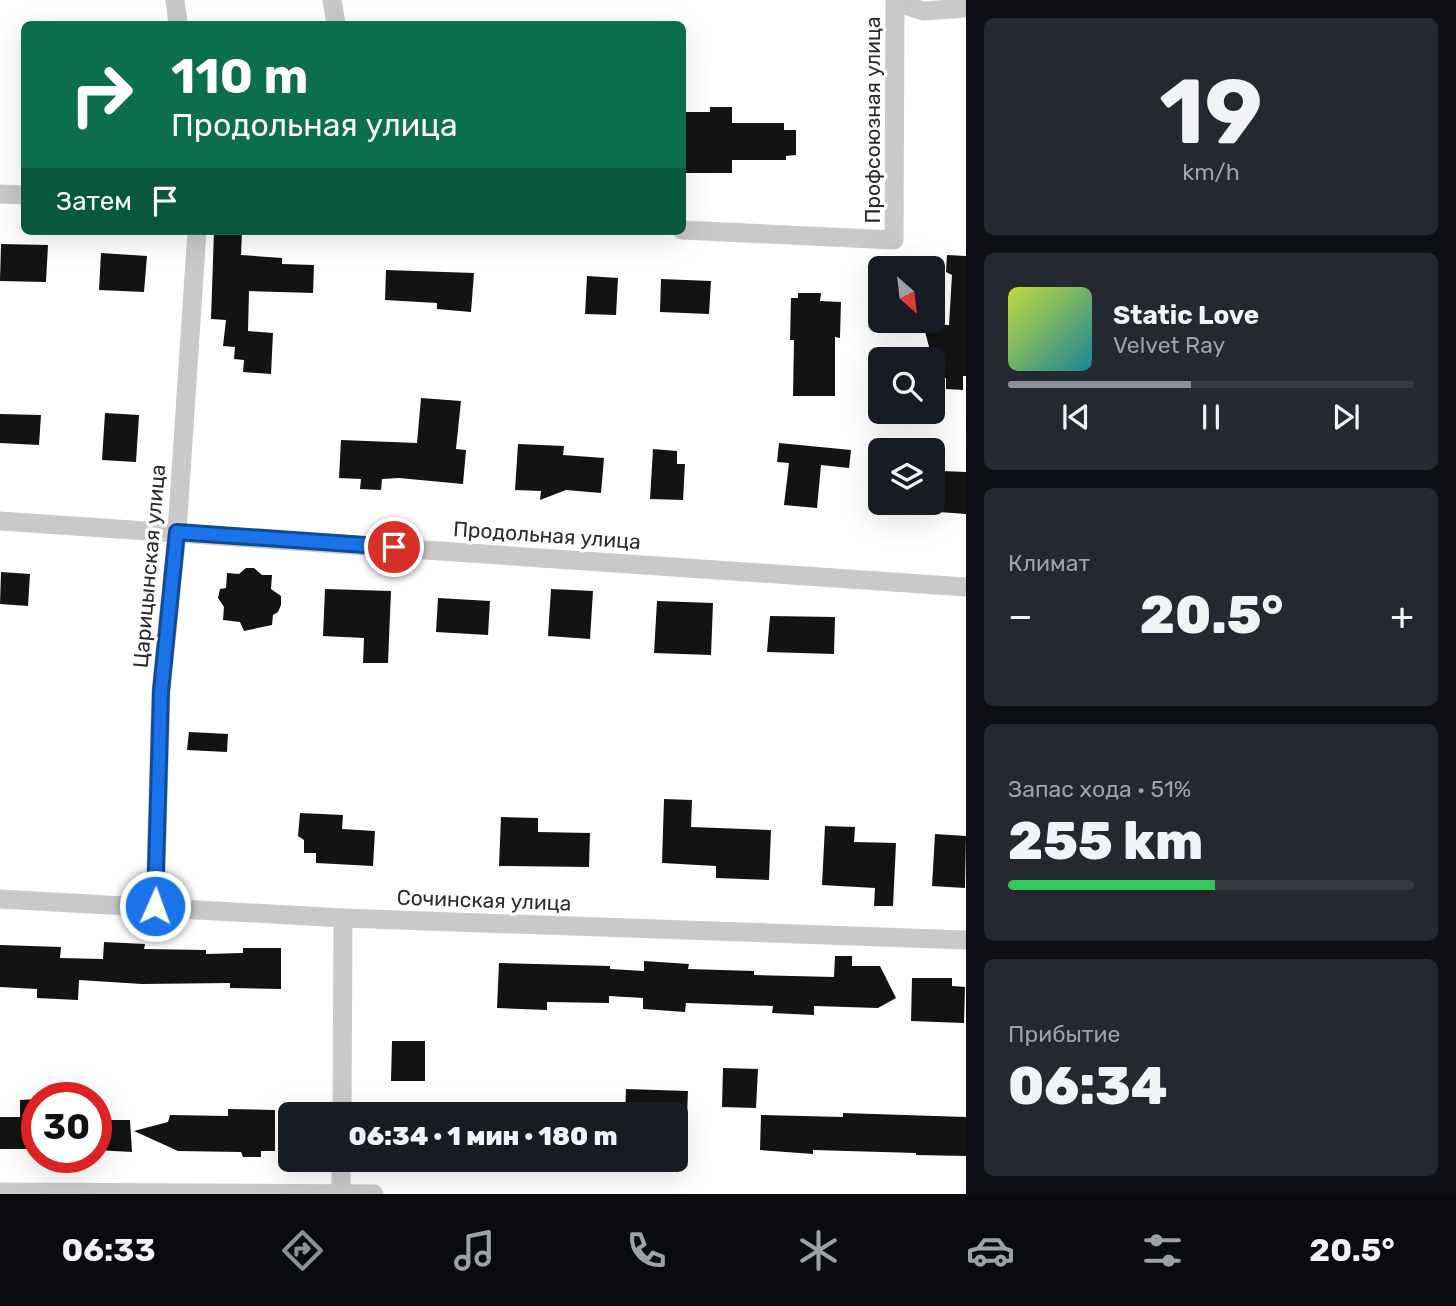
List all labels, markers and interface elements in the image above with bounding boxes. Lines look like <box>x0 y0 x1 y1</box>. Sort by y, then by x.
street label: Профсоюзная улица <box>860 16 885 224</box>
text: 110 m <box>171 47 308 105</box>
icon: right <box>56 49 147 140</box>
text: 19 <box>1159 58 1263 166</box>
text: Продольная улица <box>171 106 458 144</box>
text: km/h <box>1182 158 1240 186</box>
icon: arrive <box>146 182 184 220</box>
text: Затем <box>56 186 132 217</box>
north arrow <box>868 256 945 332</box>
map controls <box>868 256 945 515</box>
text: Static Love <box>1113 300 1259 331</box>
text: Velvet Ray <box>1113 331 1225 359</box>
button: search <box>868 347 945 424</box>
icon: previous <box>1057 398 1095 436</box>
icon: pause <box>1192 398 1230 436</box>
icon: next <box>1327 398 1365 436</box>
button: layers <box>868 438 945 515</box>
street label: Царицынская улица <box>128 463 170 669</box>
street label: Продольная улица <box>452 516 642 554</box>
pin <box>364 517 424 577</box>
icon: arrive <box>375 528 413 566</box>
text: Климат <box>1008 549 1090 577</box>
text: 20.5° <box>1140 584 1283 646</box>
text: − <box>1008 593 1033 639</box>
text: + <box>1390 593 1414 639</box>
text: Запас хода · 51% <box>1008 775 1191 803</box>
text: 255 km <box>1008 810 1203 872</box>
position arrow <box>118 869 192 943</box>
street label: Сочинская улица <box>396 884 572 916</box>
text: Прибытие <box>1008 1020 1120 1048</box>
text: 06:34 <box>1008 1055 1168 1117</box>
speed limit sign: 30 <box>21 1082 112 1173</box>
text: 06:34 · 1 мин · 180 m <box>349 1121 618 1152</box>
icon: directions <box>278 1226 327 1275</box>
icon: music <box>450 1226 499 1275</box>
icon: phone <box>622 1226 671 1275</box>
icon: climate <box>794 1226 843 1275</box>
icon: car <box>966 1226 1015 1275</box>
icon: filters <box>1138 1226 1187 1275</box>
text: 06:33 <box>61 1231 156 1269</box>
text: 20.5° <box>1309 1231 1395 1269</box>

